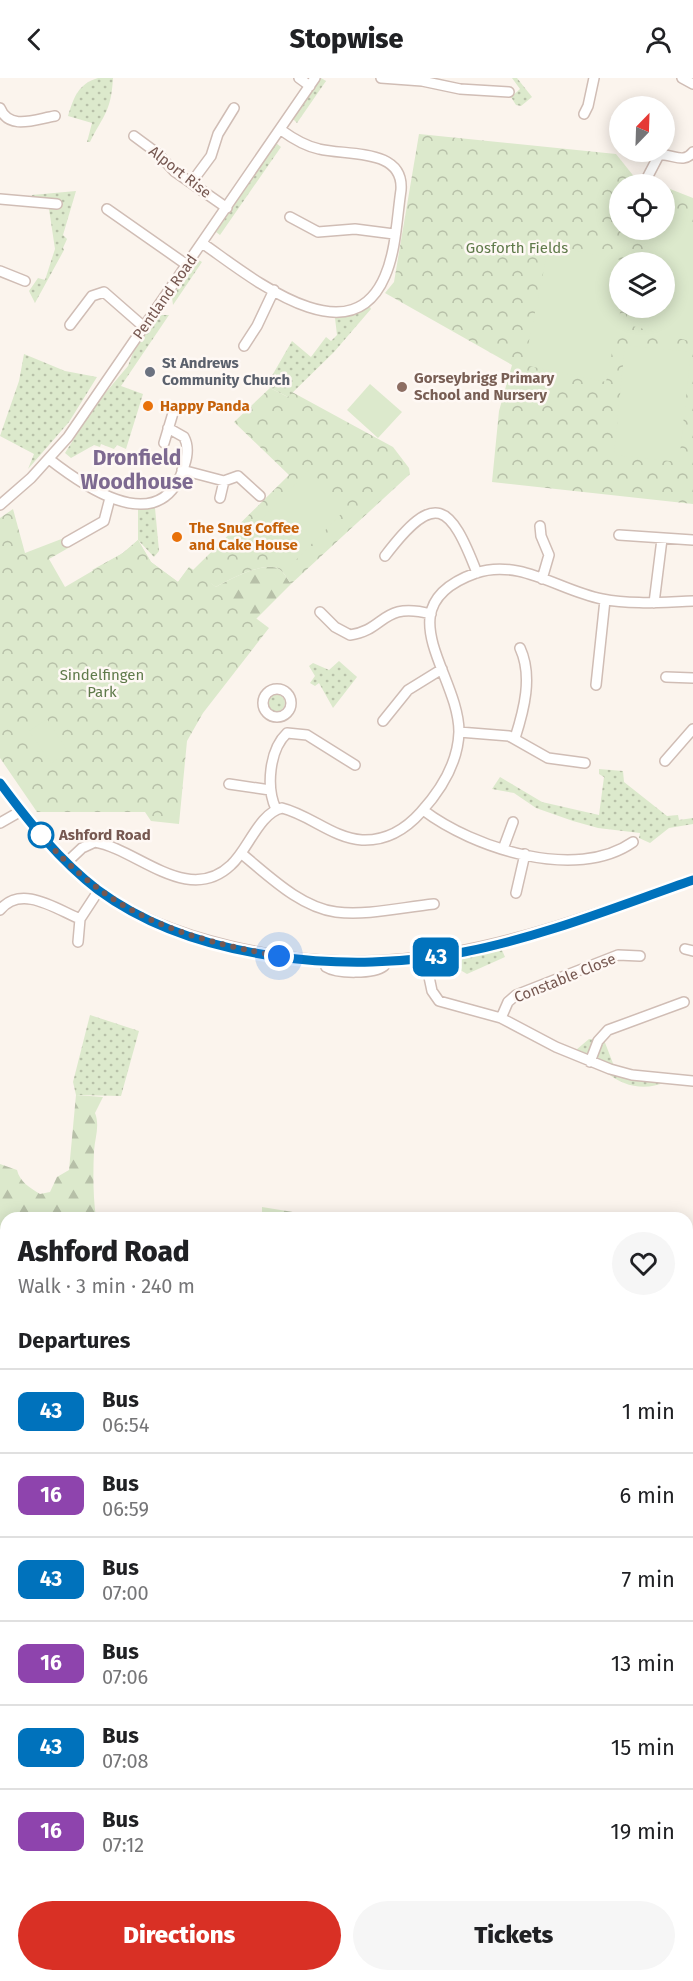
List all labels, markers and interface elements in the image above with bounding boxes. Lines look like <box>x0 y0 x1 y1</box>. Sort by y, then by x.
icon: back <box>18 23 51 56</box>
text: Stopwise <box>290 23 403 55</box>
icon: person <box>642 23 675 56</box>
north arrow <box>609 96 675 162</box>
map controls <box>609 96 675 318</box>
street label: Alport Rise <box>145 142 215 202</box>
button: locate <box>609 174 675 240</box>
park label: Gosforth Fields <box>466 239 568 257</box>
street label: Pentland Road <box>129 251 201 343</box>
button: layers <box>609 252 675 318</box>
place label: St Andrews Community Church <box>162 354 290 389</box>
marker: St Andrews Community Church <box>143 365 157 379</box>
place label: Gorseybrigg Primary School and Nursery <box>414 369 555 404</box>
marker: Gorseybrigg Primary School and Nursery <box>395 380 409 394</box>
place label: Happy Panda <box>160 397 250 415</box>
marker: Happy Panda <box>141 399 155 413</box>
district label: Dronfield Woodhouse <box>81 445 194 495</box>
place label: The Snug Coffee and Cake House <box>189 519 299 554</box>
marker: The Snug Coffee and Cake House <box>170 530 184 544</box>
park label: Sindelfingen Park <box>60 666 144 701</box>
marker: Ashford Road <box>28 822 54 848</box>
place label: Ashford Road <box>58 826 151 844</box>
line badge: 43 <box>409 938 463 976</box>
your location <box>264 941 294 971</box>
text: 43 <box>425 944 447 970</box>
street label: Constable Close <box>512 949 618 1007</box>
button: heart <box>612 1232 675 1295</box>
text: Ashford Road <box>18 1235 190 1268</box>
text: Walk · 3 min · 240 m <box>18 1274 195 1298</box>
text: Departures <box>18 1327 130 1354</box>
text: Bus <box>102 1386 139 1413</box>
text: 43 <box>40 1398 62 1424</box>
text: 1 min <box>622 1398 675 1425</box>
text: 06:54 <box>102 1413 149 1437</box>
text: Bus <box>102 1470 139 1497</box>
text: 16 <box>40 1482 62 1508</box>
text: 6 min <box>619 1482 675 1509</box>
text: 06:59 <box>102 1497 149 1521</box>
text: Bus <box>102 1554 139 1581</box>
text: 43 <box>40 1566 62 1592</box>
text: 7 min <box>621 1566 675 1593</box>
text: 07:00 <box>102 1581 149 1605</box>
text: Bus <box>102 1638 139 1665</box>
text: 16 <box>40 1650 62 1676</box>
text: 13 min <box>611 1650 675 1677</box>
text: 07:06 <box>102 1665 148 1689</box>
text: Bus <box>102 1722 139 1749</box>
text: 43 <box>40 1734 62 1760</box>
text: 15 min <box>611 1734 675 1761</box>
text: 07:08 <box>102 1749 149 1773</box>
text: Bus <box>102 1806 139 1833</box>
text: 16 <box>40 1818 62 1844</box>
text: 19 min <box>610 1818 675 1845</box>
text: 07:12 <box>102 1833 144 1857</box>
button: Directions <box>18 1901 341 1970</box>
button: Tickets <box>353 1901 675 1970</box>

